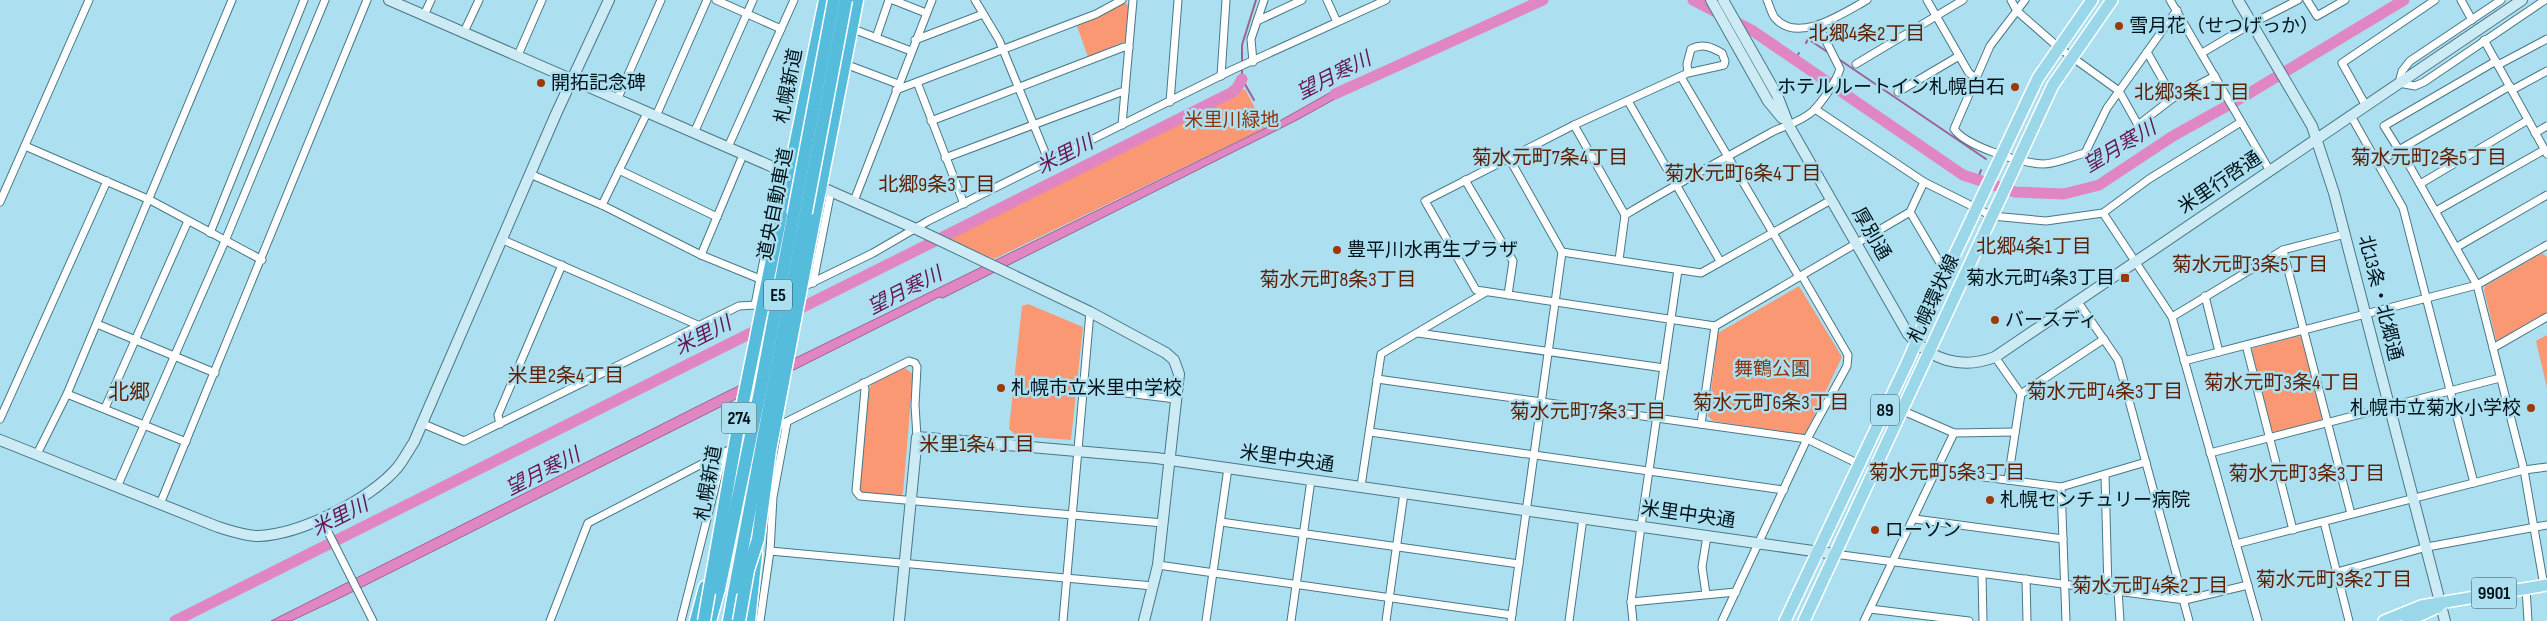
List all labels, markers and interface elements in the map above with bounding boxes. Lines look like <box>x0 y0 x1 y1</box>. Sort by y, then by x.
place label: 雪月花（せつげっか） <box>2129 15 2319 38</box>
marker: 雪月花（せつげっか） <box>2113 20 2125 32</box>
district label: 北郷4条2丁目 <box>1809 22 1925 46</box>
street label: 札幌新道 <box>770 46 808 126</box>
water label: 望月寒川 <box>1293 46 1377 105</box>
place label: 開拓記念碑 <box>551 72 646 95</box>
place label: ホテルルートイン札幌白石 <box>1777 76 2005 99</box>
marker: 開拓記念碑 <box>535 77 547 89</box>
marker: ホテルルートイン札幌白石 <box>2009 81 2021 93</box>
district label: 北郷3条1丁目 <box>2134 81 2250 105</box>
park label: 米里川緑地 <box>1184 109 1280 132</box>
water label: 望月寒川 <box>2080 115 2162 178</box>
water label: 米里川 <box>1033 130 1099 179</box>
street label: 道央自動車道 <box>754 146 798 262</box>
district label: 菊水元町7条4丁目 <box>1472 146 1628 170</box>
district label: 菊水元町2条5丁目 <box>2351 146 2507 170</box>
street label: 米里行啓通 <box>2174 147 2266 219</box>
district label: 菊水元町6条4丁目 <box>1664 162 1822 186</box>
district label: 北郷9条3丁目 <box>878 173 996 197</box>
street label: 厚別通 <box>1847 204 1895 264</box>
street label: 北13条・北郷通 <box>2353 233 2407 363</box>
district label: 北郷4条1丁目 <box>1976 235 2092 259</box>
place label: 豊平川水再生プラザ <box>1347 239 1518 262</box>
marker: 豊平川水再生プラザ <box>1331 244 1343 256</box>
street label: 札幌環状線 <box>1903 251 1965 347</box>
district label: 菊水元町3条5丁目 <box>2172 253 2328 277</box>
water label: 望月寒川 <box>864 261 948 320</box>
place label: 菊水元町4条3丁目 <box>1966 267 2115 290</box>
district label: 菊水元町8条3丁目 <box>1259 268 1417 292</box>
marker: 菊水元町4条3丁目 <box>2119 272 2131 284</box>
road number: E5 <box>764 280 792 310</box>
place label: バースディ <box>2005 309 2098 332</box>
water label: 米里川 <box>671 311 737 360</box>
marker: バースディ <box>1989 314 2001 326</box>
park label: 舞鶴公園 <box>1734 358 1810 381</box>
district label: 米里2条4丁目 <box>508 364 624 388</box>
district label: 菊水元町3条4丁目 <box>2204 371 2360 395</box>
place label: 札幌市立米里中学校 <box>1011 377 1182 400</box>
district label: 北郷 <box>108 380 150 405</box>
district label: 菊水元町4条3丁目 <box>2027 380 2183 404</box>
marker: 札幌市立米里中学校 <box>995 382 1007 394</box>
district label: 菊水元町6条3丁目 <box>1692 391 1850 415</box>
road number: 89 <box>1871 394 1899 426</box>
place label: 札幌市立菊水小学校 <box>2350 397 2521 420</box>
district label: 菊水元町7条3丁目 <box>1510 400 1666 424</box>
road number: 274 <box>722 402 756 433</box>
marker: 札幌市立菊水小学校 <box>2525 402 2537 414</box>
district label: 米里1条4丁目 <box>919 433 1035 457</box>
street label: 米里中央通 <box>1238 441 1336 477</box>
water label: 望月寒川 <box>502 442 586 501</box>
street label: 札幌新道 <box>691 444 727 522</box>
district label: 菊水元町5条3丁目 <box>1869 461 2025 485</box>
district label: 菊水元町3条3丁目 <box>2229 462 2385 486</box>
place label: 札幌センチュリー病院 <box>2000 489 2190 512</box>
water label: 米里川 <box>308 492 374 541</box>
marker: 札幌センチュリー病院 <box>1984 494 1996 506</box>
street label: 米里中央通 <box>1639 497 1737 533</box>
place label: ローソン <box>1885 519 1961 542</box>
marker: ローソン <box>1869 524 1881 536</box>
district label: 菊水元町3条2丁目 <box>2256 568 2412 592</box>
district label: 菊水元町4条2丁目 <box>2072 574 2228 598</box>
road number: 9901 <box>2472 578 2516 608</box>

